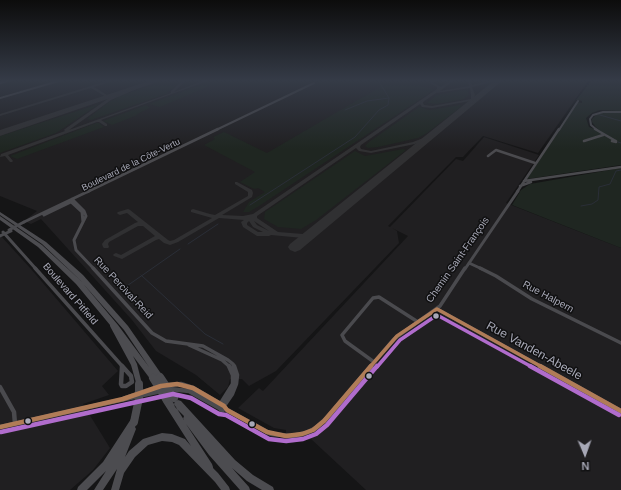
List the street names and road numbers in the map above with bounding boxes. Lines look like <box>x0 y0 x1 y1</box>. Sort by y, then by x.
street label: Boulevard de la Côte-Vertu <box>80 136 182 194</box>
street label: Chemin Saint-François <box>424 215 492 305</box>
street label: Rue Percival-Reid <box>91 254 155 322</box>
street label: Boulevard Pitfield <box>40 261 100 327</box>
street label: Rue Halpern <box>520 279 576 315</box>
street label: Rue Vanden-Abeele <box>484 319 584 383</box>

